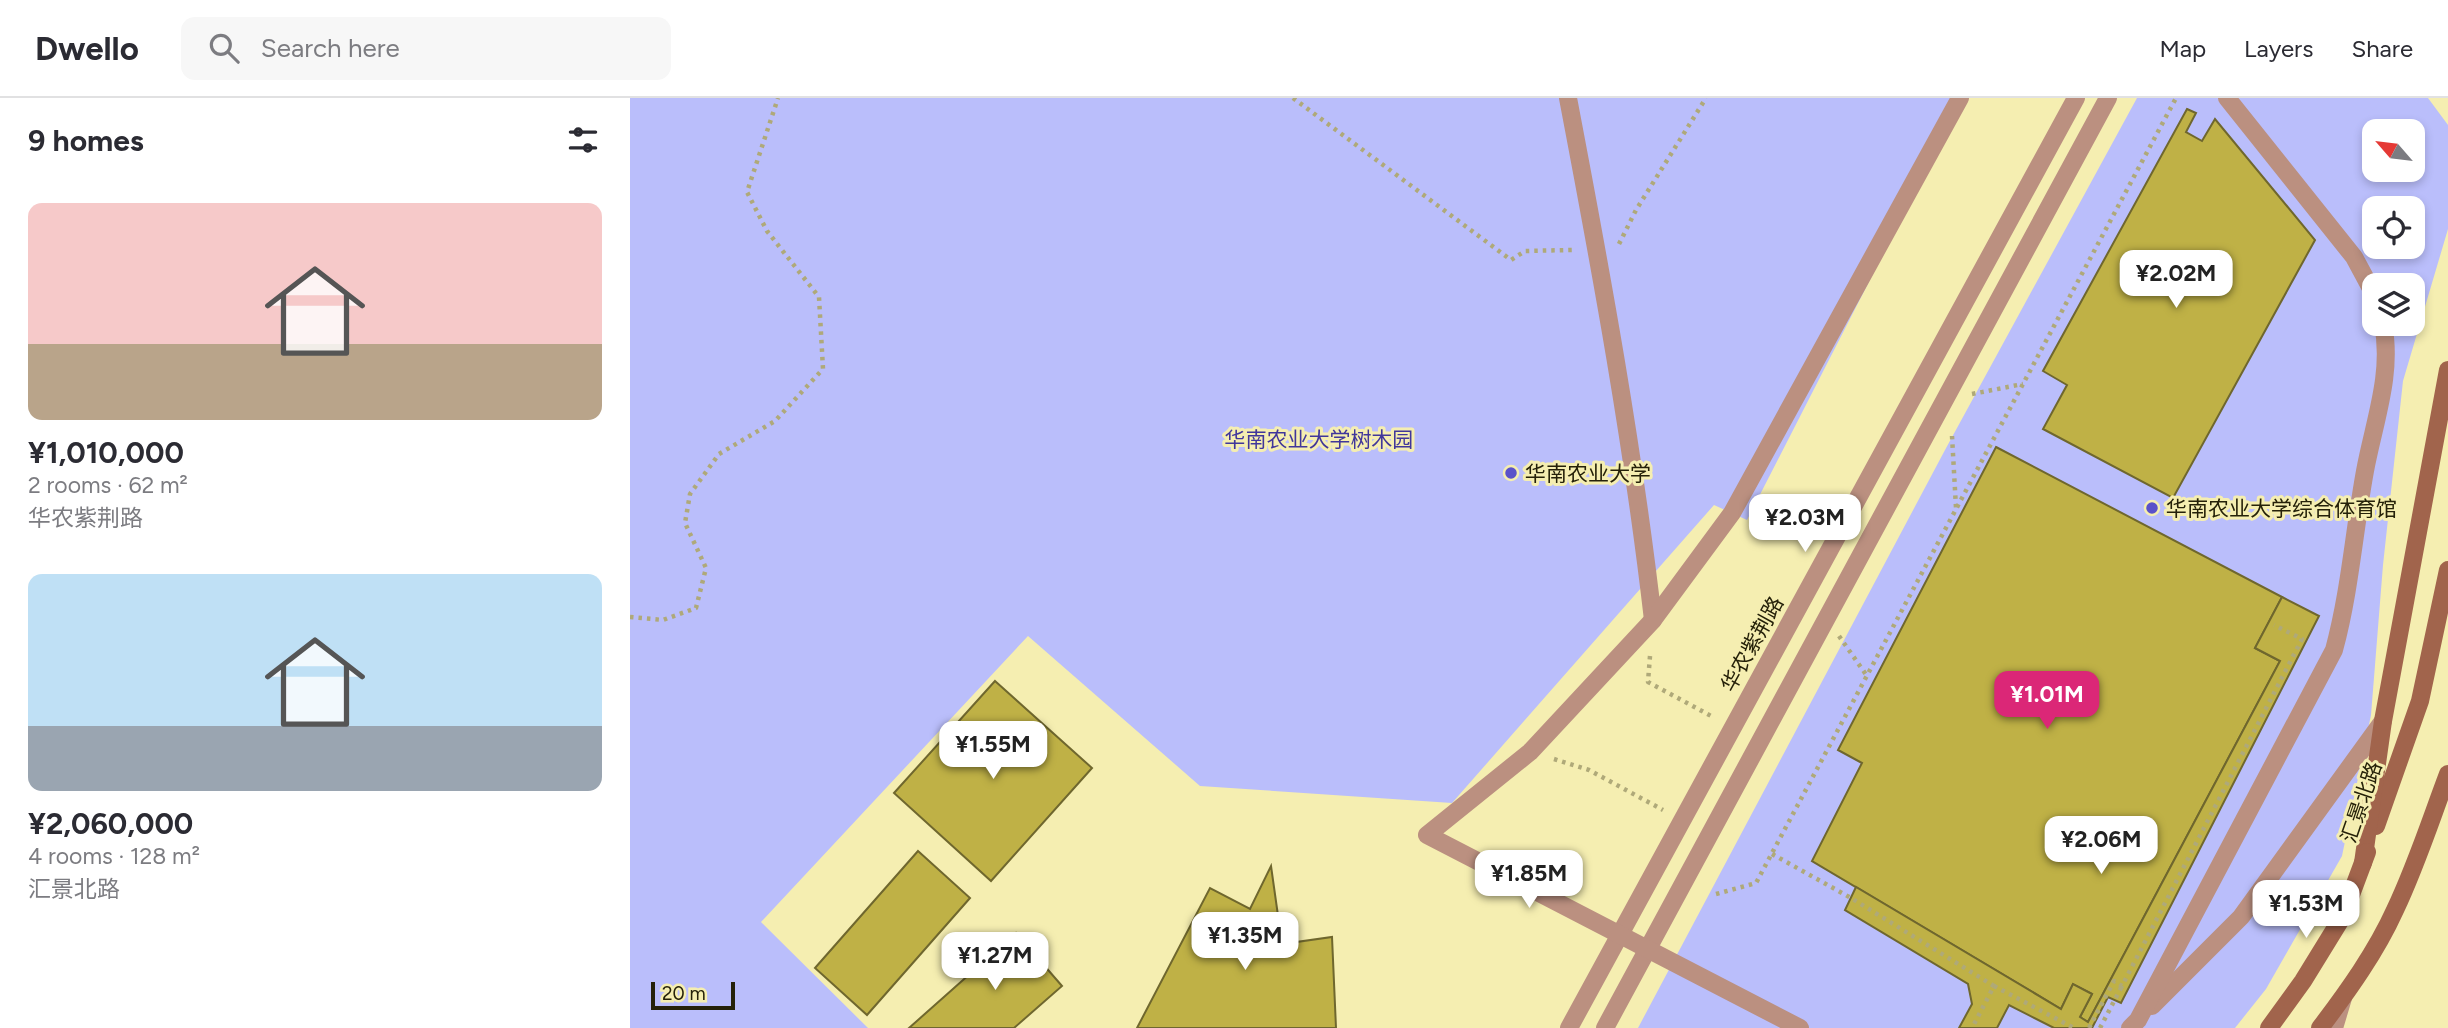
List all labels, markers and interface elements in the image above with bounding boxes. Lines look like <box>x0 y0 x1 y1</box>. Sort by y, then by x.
search box <box>181 17 671 80</box>
text: Dwello <box>35 29 139 68</box>
icon: search <box>205 29 243 67</box>
text: Search here <box>261 32 400 64</box>
text: Map <box>2159 34 2206 63</box>
text: Layers <box>2244 34 2313 63</box>
text: Share <box>2351 34 2413 63</box>
north arrow <box>2362 119 2426 182</box>
map controls <box>2362 119 2425 336</box>
icon: filters <box>564 121 602 159</box>
text: 9 homes <box>28 122 144 159</box>
button: locate <box>2362 196 2425 259</box>
icon: home <box>252 248 378 374</box>
pin: ¥2.02M <box>2119 250 2233 310</box>
text: ¥2.02M <box>2136 259 2216 287</box>
button: layers <box>2362 273 2425 336</box>
park label: 华南农业大学树木园 <box>1225 427 1414 452</box>
text: ¥1,010,000 <box>28 434 184 471</box>
place label: 华南农业大学 <box>1525 461 1651 486</box>
marker: 华南农业大学 <box>1503 465 1519 481</box>
text: 2 rooms · 62 m² <box>28 471 188 499</box>
pin: ¥2.03M <box>1748 494 1862 554</box>
place label: 华南农业大学综合体育馆 <box>2166 496 2397 521</box>
marker: 华南农业大学综合体育馆 <box>2144 500 2160 516</box>
text: ¥2.03M <box>1765 503 1845 531</box>
text: 华农紫荆路 <box>28 504 143 532</box>
street label: 华农紫荆路 <box>1716 592 1788 696</box>
icon: home <box>252 619 378 745</box>
pin: ¥1.01M <box>1990 672 2104 731</box>
text: ¥1.01M <box>2010 680 2084 708</box>
pin: ¥1.55M <box>936 722 1050 781</box>
text: ¥1.55M <box>955 730 1031 758</box>
street label: 汇景北路 <box>2336 758 2386 846</box>
text: ¥2,060,000 <box>28 805 193 842</box>
pin: ¥2.06M <box>2044 816 2158 876</box>
text: ¥2.06M <box>2061 825 2141 853</box>
text: 4 rooms · 128 m² <box>28 842 200 870</box>
pin: ¥1.85M <box>1472 850 1586 910</box>
text: ¥1.85M <box>1491 859 1567 887</box>
text: 汇景北路 <box>28 875 120 903</box>
pin: ¥1.53M <box>2249 880 2363 940</box>
text: ¥1.53M <box>2269 889 2343 917</box>
pin: ¥1.35M <box>1188 912 1302 972</box>
text: ¥1.35M <box>1208 921 1282 949</box>
pin: ¥1.27M <box>938 932 1052 992</box>
text: ¥1.27M <box>958 941 1032 969</box>
scale bar <box>651 979 735 1011</box>
text: 20 m <box>662 982 706 1005</box>

